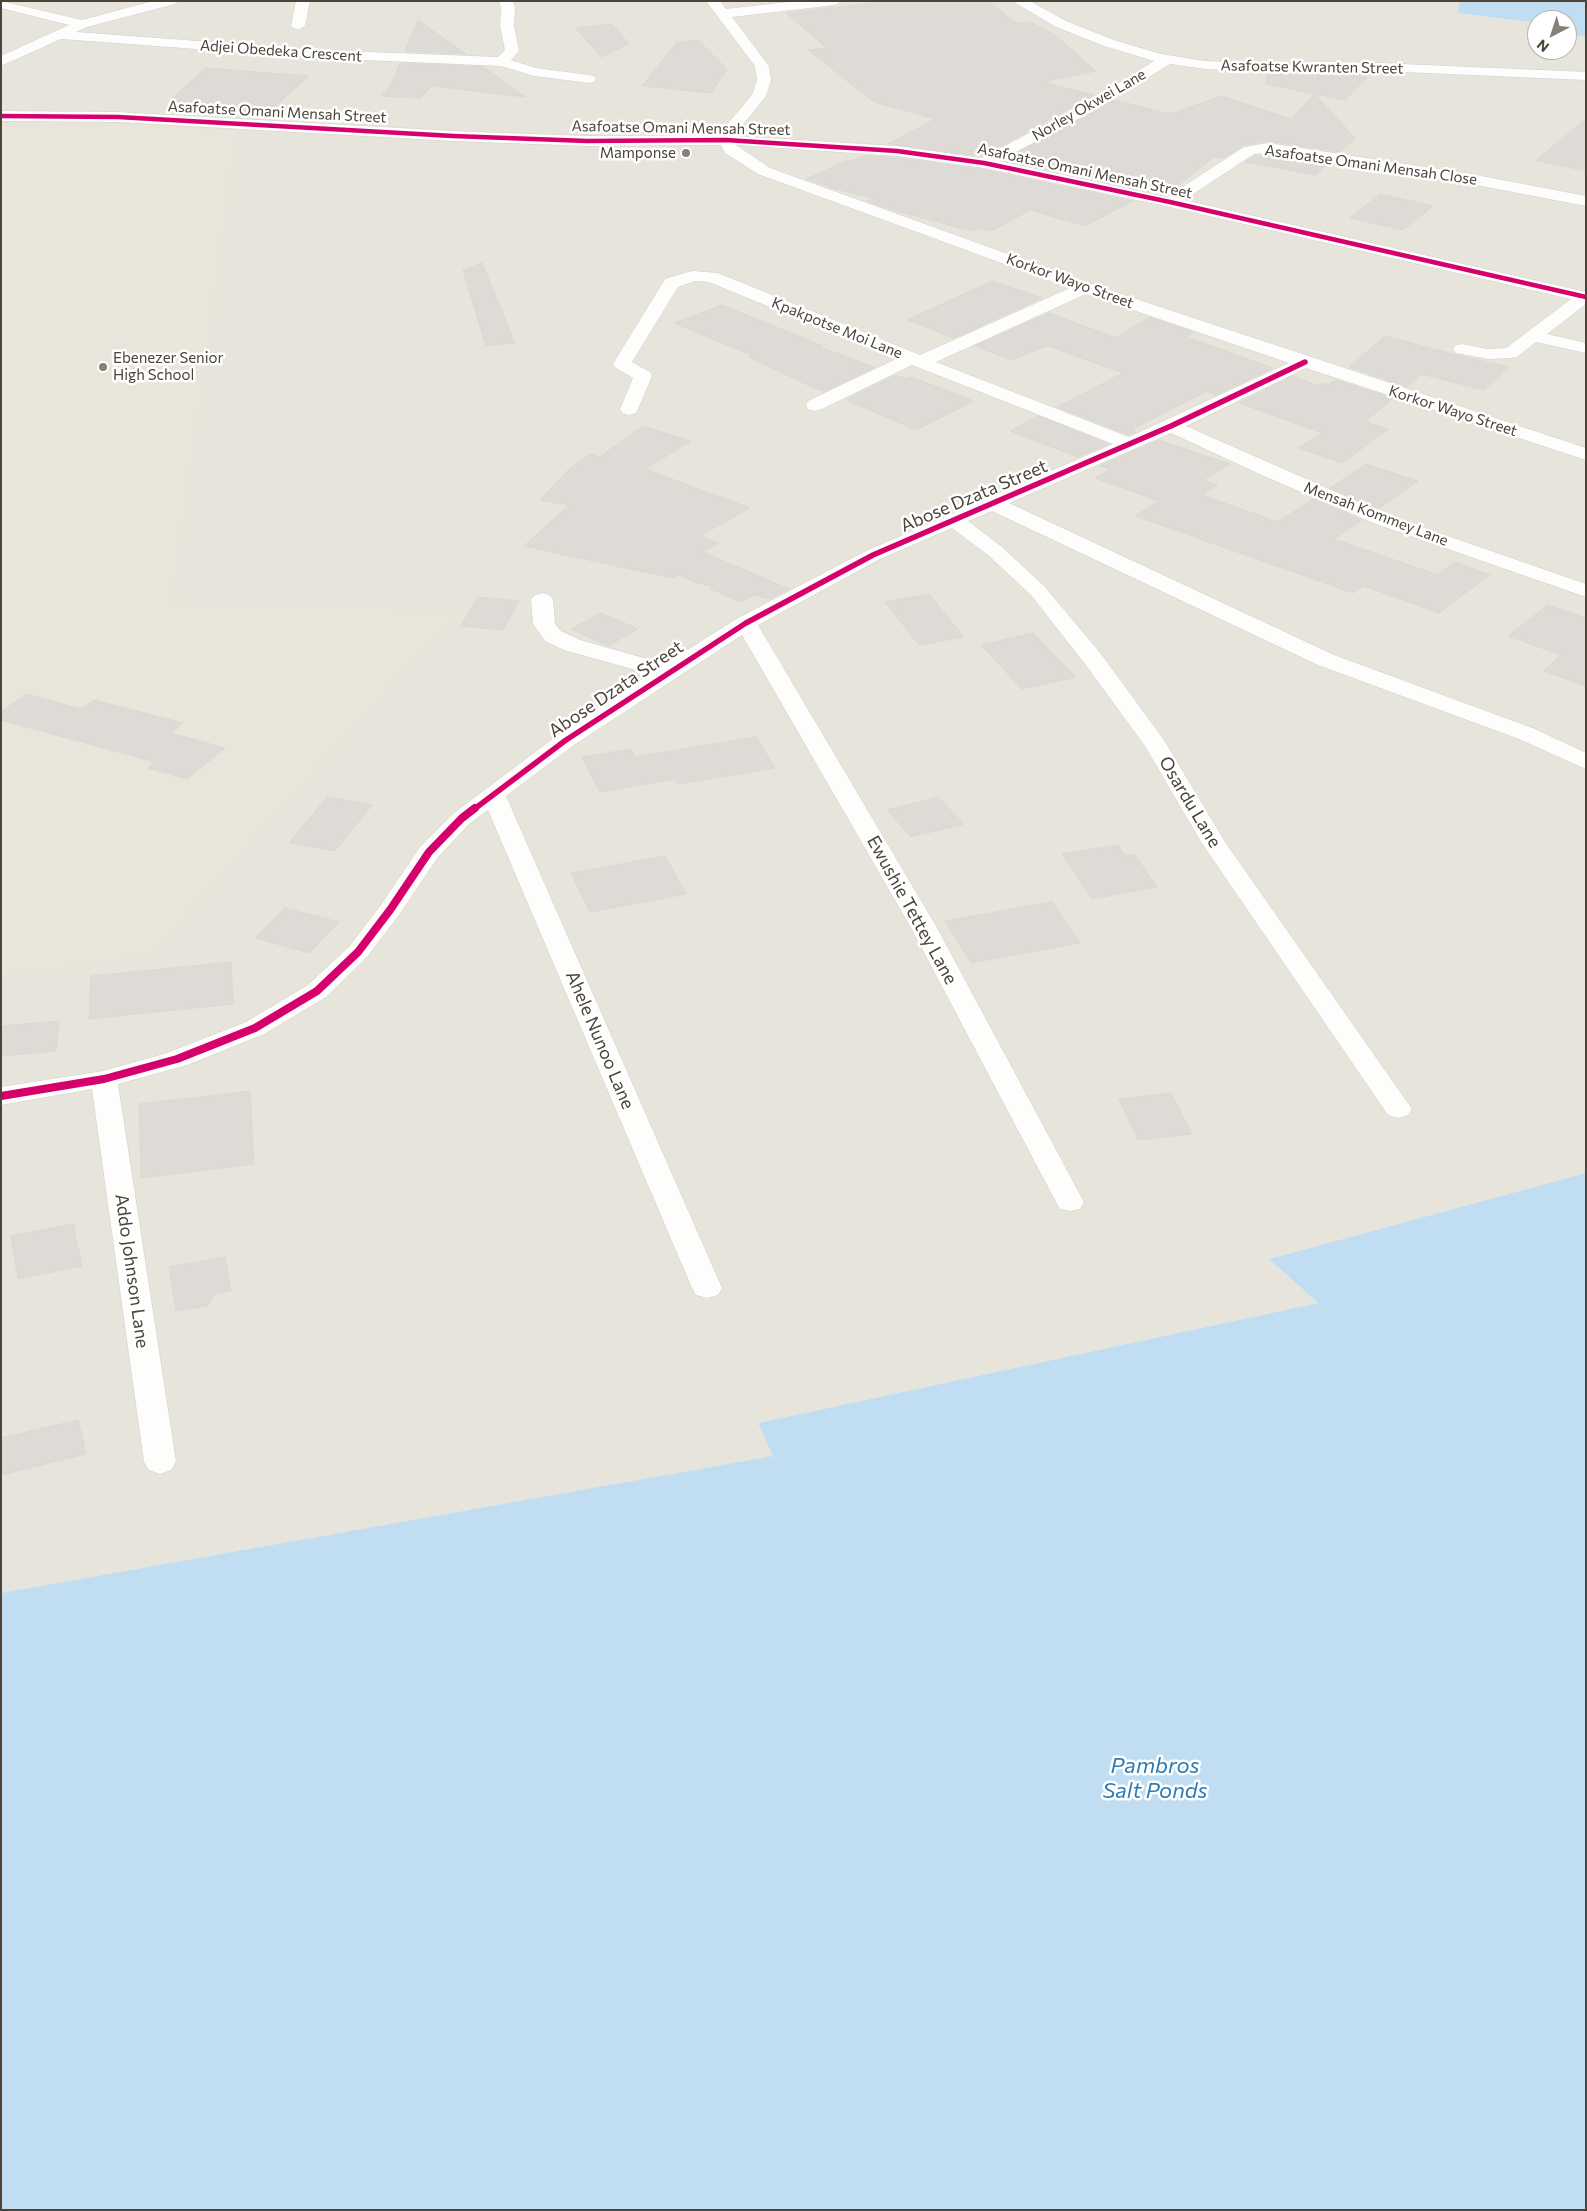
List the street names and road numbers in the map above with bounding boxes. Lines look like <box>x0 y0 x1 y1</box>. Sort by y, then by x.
street label: Adjei Obedeka Crescent <box>199 36 363 66</box>
street label: Asafoatse Kwranten Street <box>1220 56 1404 78</box>
street label: Norley Okwei Lane <box>1029 65 1149 145</box>
street label: Asafoatse Omani Mensah Street <box>167 97 387 127</box>
street label: Asafoatse Omani Mensah Street <box>571 117 791 139</box>
street label: Asafoatse Omani Mensah Street <box>976 139 1194 203</box>
street label: Asafoatse Omani Mensah Close <box>1264 141 1478 189</box>
street label: Korkor Wayo Street <box>1004 250 1136 312</box>
street label: Kpakpotse Moi Lane <box>769 294 905 362</box>
street label: Korkor Wayo Street <box>1386 382 1520 440</box>
street label: Abose Dzata Street <box>897 455 1051 537</box>
street label: Mensah Kommey Lane <box>1301 478 1451 550</box>
street label: Abose Dzata Street <box>545 636 687 742</box>
street label: Osardu Lane <box>1154 752 1226 852</box>
street label: Ewushie Tettey Lane <box>862 832 962 988</box>
street label: Ahele Nunoo Lane <box>561 968 639 1112</box>
street label: Addo Johnson Lane <box>110 1192 154 1350</box>

